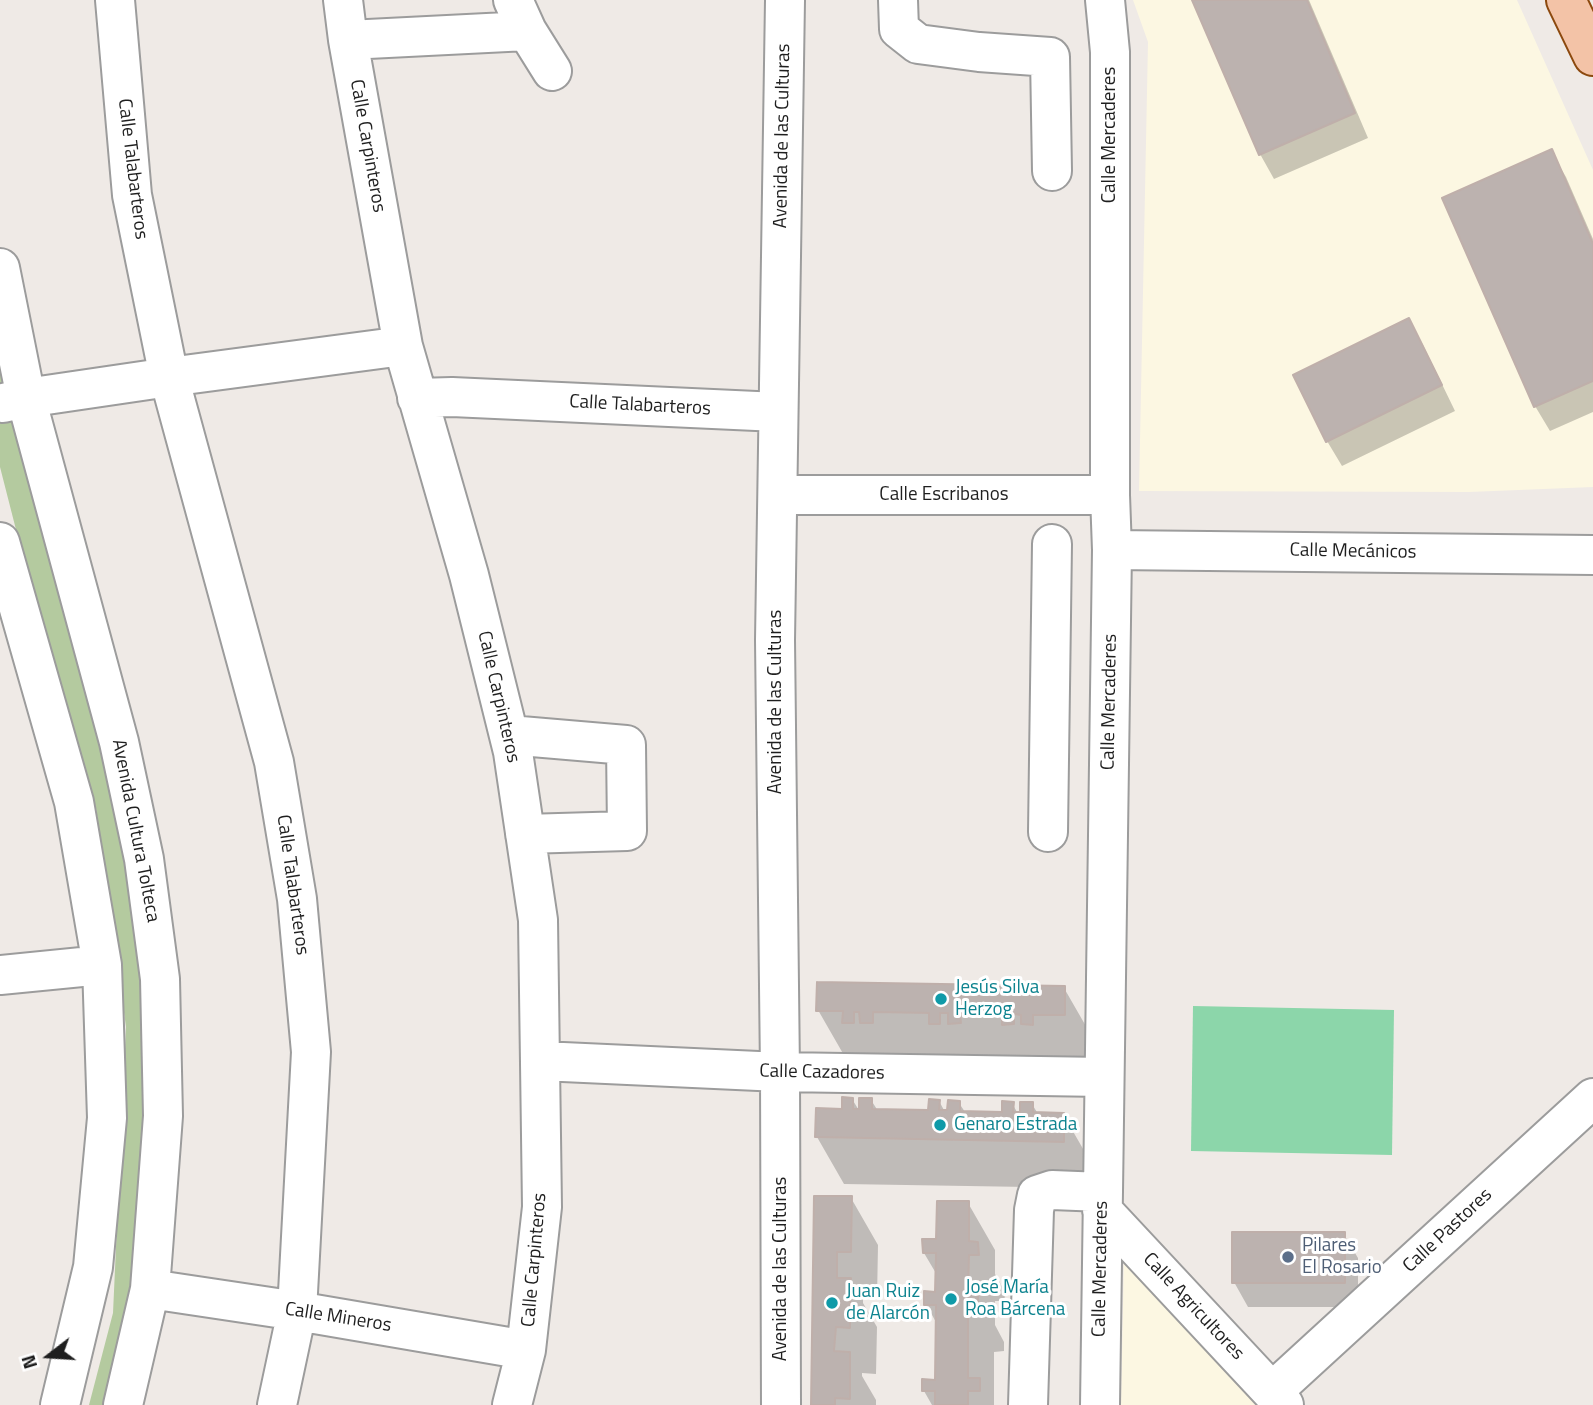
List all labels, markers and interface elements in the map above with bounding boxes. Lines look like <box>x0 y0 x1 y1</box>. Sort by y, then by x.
street label: Avenida de las Culturas <box>770 43 796 229</box>
street label: Calle Mercaderes <box>1099 67 1121 203</box>
street label: Calle Carpinteros <box>344 78 390 214</box>
street label: Calle Talabarteros <box>112 97 152 241</box>
street label: Calle Talabarteros <box>569 391 711 421</box>
street label: Calle Escribanos <box>879 484 1009 506</box>
street label: Calle Mecánicos <box>1289 539 1417 565</box>
street label: Avenida de las Culturas <box>765 610 787 794</box>
street label: Calle Carpinteros <box>472 629 524 765</box>
street label: Calle Mercaderes <box>1097 634 1123 770</box>
street label: Avenida Cultura Tolteca <box>106 738 164 924</box>
street label: Calle Talabarteros <box>271 813 313 957</box>
place label: Jesús Silva Herzog <box>955 977 1039 1021</box>
marker: Jesús Silva Herzog <box>933 991 949 1007</box>
street label: Calle Cazadores <box>759 1061 885 1085</box>
place label: Genaro Estrada <box>954 1114 1077 1136</box>
marker: Genaro Estrada <box>932 1117 948 1133</box>
street label: Avenida de las Culturas <box>770 1177 792 1361</box>
street label: Calle Pastores <box>1399 1184 1497 1278</box>
street label: Calle Carpinteros <box>518 1192 552 1328</box>
street label: Calle Mercaderes <box>1088 1201 1114 1337</box>
place label: Pilares El Rosario <box>1302 1235 1382 1279</box>
street label: Calle Agricultores <box>1137 1249 1249 1365</box>
marker: Pilares El Rosario <box>1280 1249 1296 1265</box>
place label: José María Roa Bárcena <box>965 1277 1065 1321</box>
place label: Juan Ruiz de Alarcón <box>846 1281 930 1325</box>
marker: José María Roa Bárcena <box>943 1291 959 1307</box>
marker: Juan Ruiz de Alarcón <box>824 1295 840 1311</box>
street label: Calle Mineros <box>283 1298 393 1338</box>
north arrow <box>14 1321 84 1391</box>
text: N <box>13 1352 44 1373</box>

